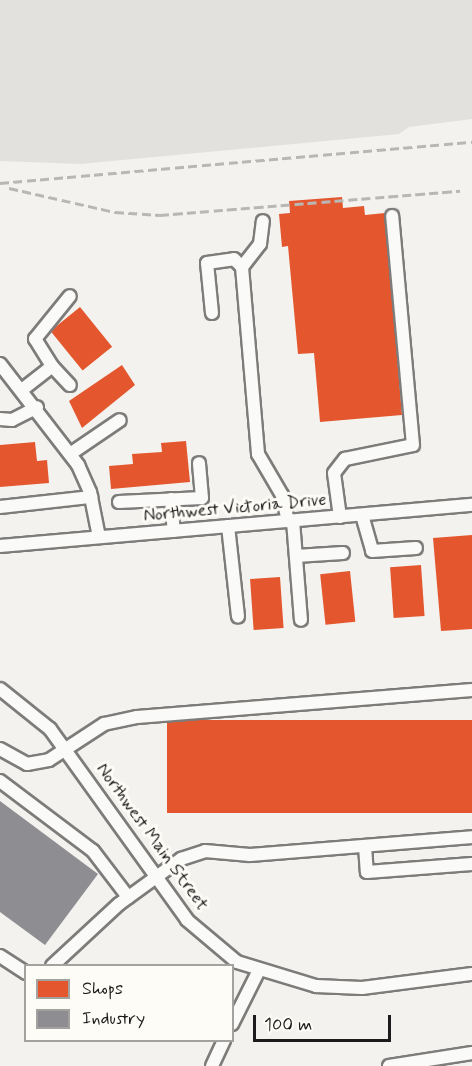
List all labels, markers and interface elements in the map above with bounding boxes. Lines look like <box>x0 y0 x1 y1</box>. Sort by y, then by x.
street label: Northwest Victoria Drive <box>143 489 327 527</box>
street label: Northwest Main Street <box>91 759 213 915</box>
legend <box>24 964 234 1042</box>
text: Shops <box>82 977 123 1001</box>
scale bar <box>256 1003 394 1041</box>
text: Industry <box>82 1007 145 1031</box>
text: 100 m <box>264 1013 312 1037</box>

